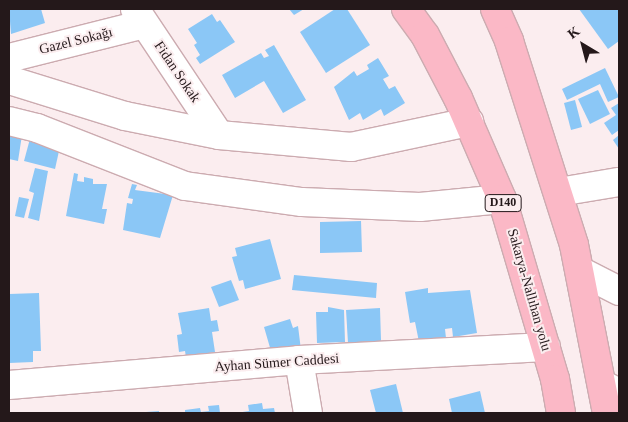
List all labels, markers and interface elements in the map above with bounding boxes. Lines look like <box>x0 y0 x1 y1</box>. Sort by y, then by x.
north arrow <box>558 20 608 70</box>
text: K <box>565 23 583 42</box>
street label: Gazel Sokağı <box>38 24 114 58</box>
street label: Fidan Sokak <box>150 38 204 106</box>
road number: D140 <box>484 194 522 212</box>
street label: Sakarya-Nallıhan yolu <box>504 227 554 353</box>
street label: Ayhan Sümer Caddesi <box>214 350 340 376</box>

